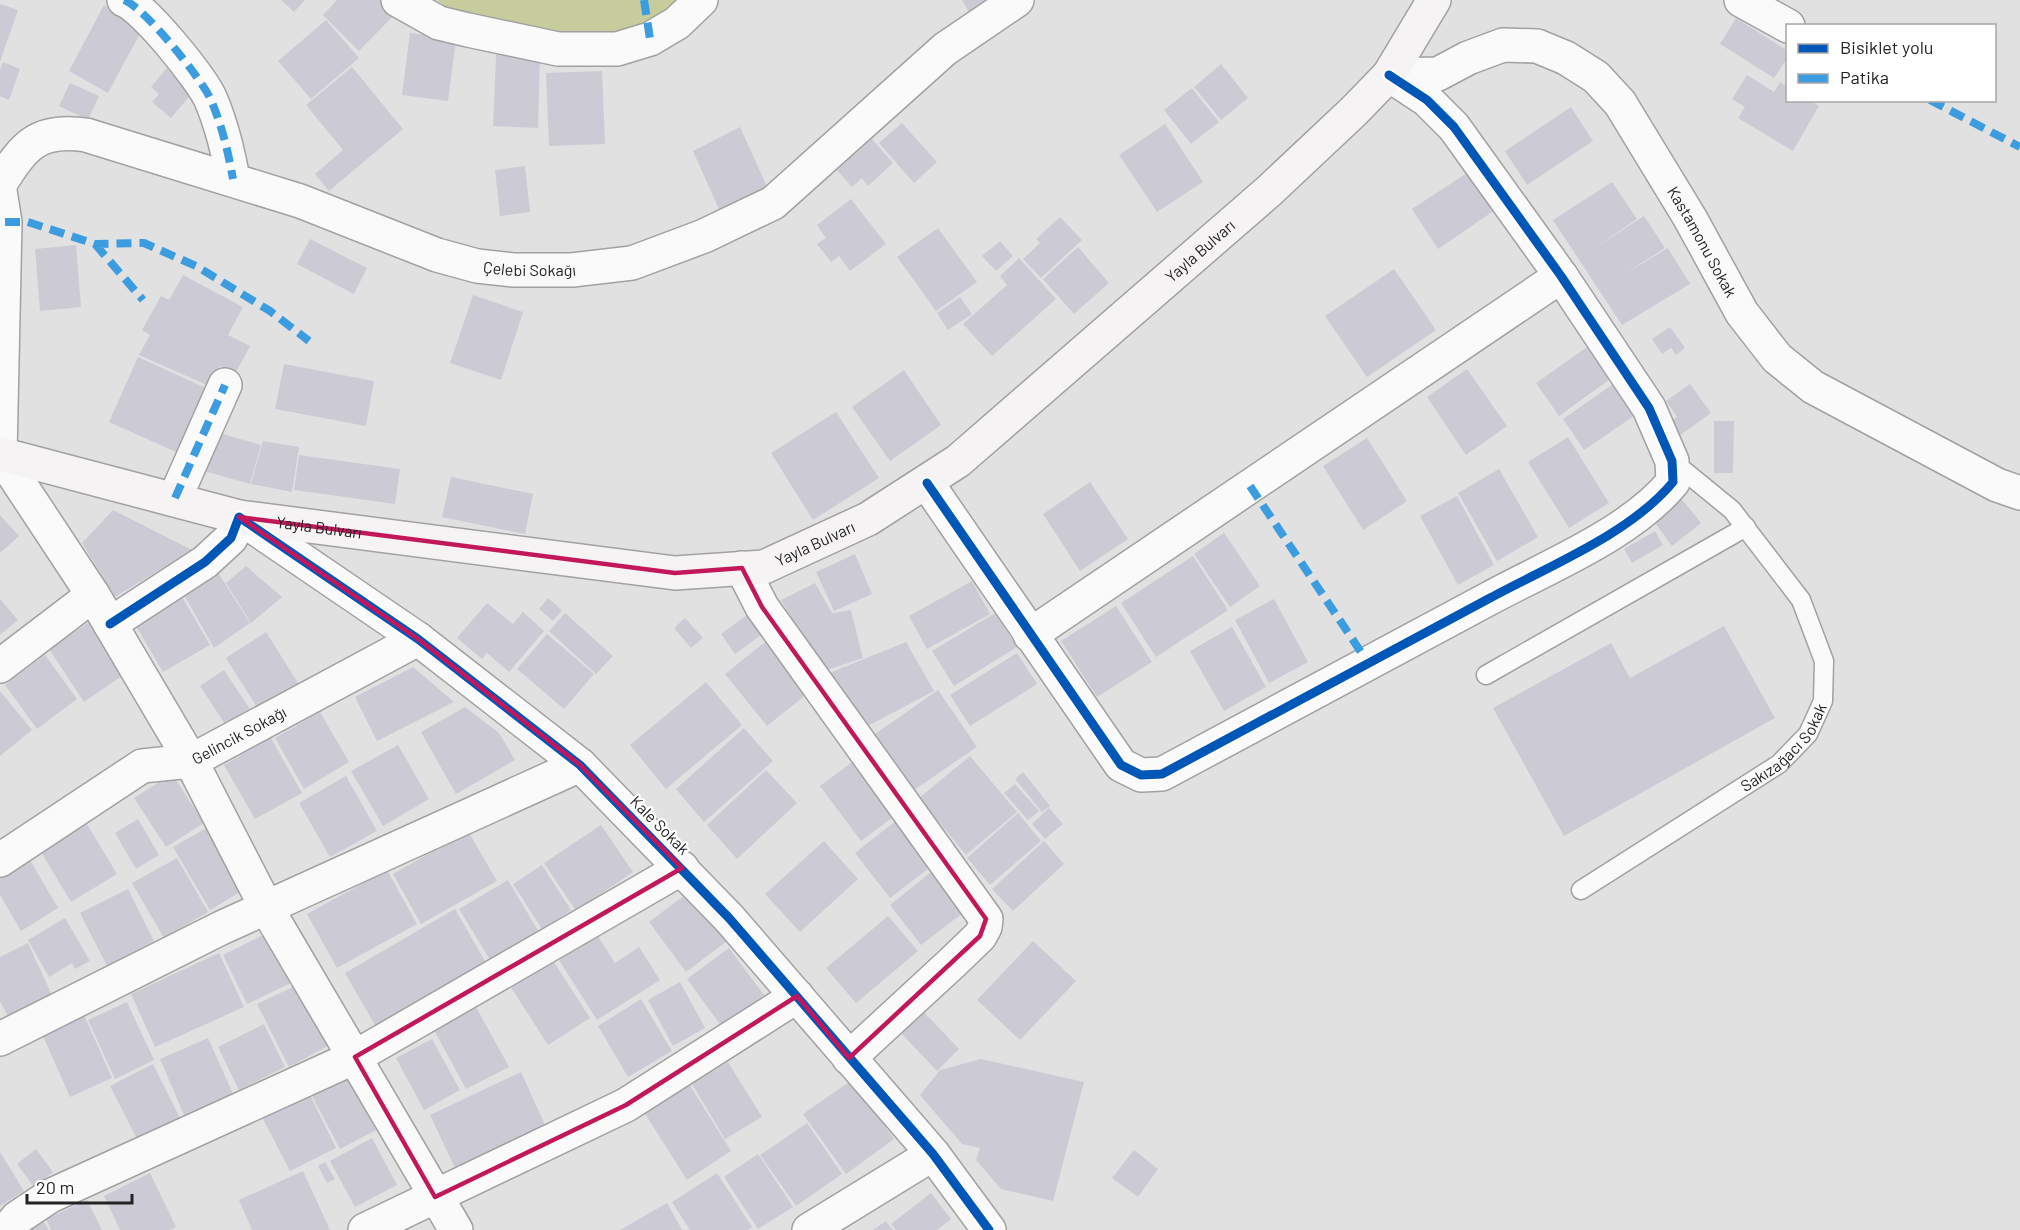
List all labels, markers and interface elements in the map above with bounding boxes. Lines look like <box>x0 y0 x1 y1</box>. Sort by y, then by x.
legend <box>1786 24 1996 102</box>
text: Bisiklet yolu <box>1840 36 1934 58</box>
text: Patika <box>1840 66 1889 88</box>
street label: Kastamonu Sokak <box>1664 183 1741 300</box>
street label: Yayla Bulvarı <box>1161 215 1238 286</box>
street label: Çelebi Sokağı <box>482 257 577 279</box>
street label: Yayla Bulvarı <box>275 512 363 542</box>
street label: Yayla Bulvarı <box>772 516 858 570</box>
street label: Sakızağacı Sokak <box>1737 700 1830 795</box>
street label: Gelincik Sokağı <box>188 702 289 768</box>
street label: Kale Sokak <box>627 791 694 858</box>
scale bar <box>27 1167 132 1205</box>
text: 20 m <box>36 1176 74 1198</box>

